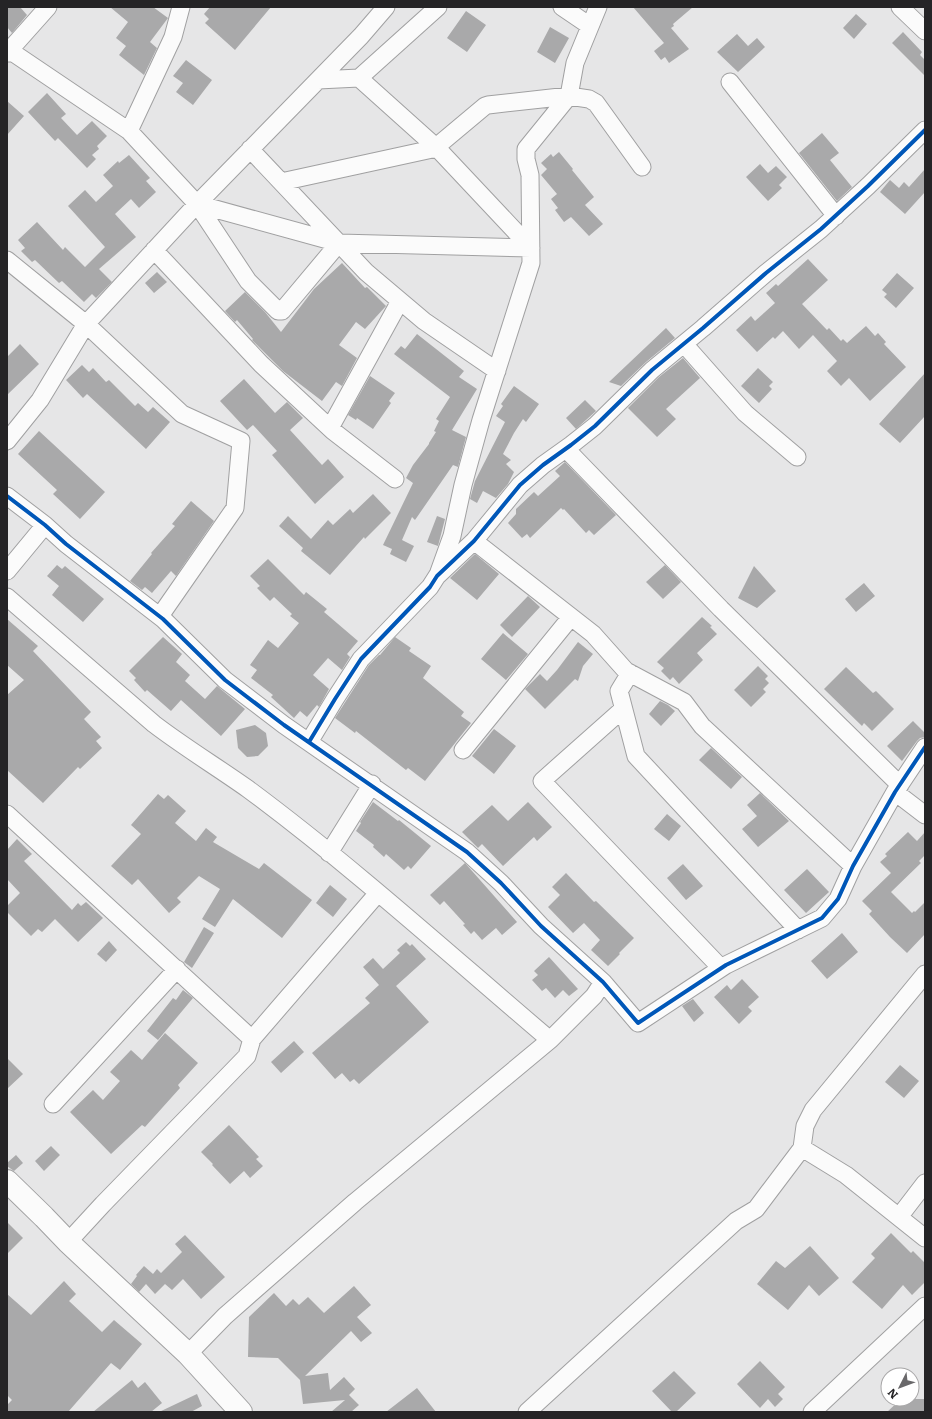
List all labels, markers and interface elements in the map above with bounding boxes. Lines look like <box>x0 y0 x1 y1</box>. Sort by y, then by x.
north arrow <box>880 1367 920 1407</box>
text: N <box>883 1386 901 1403</box>

